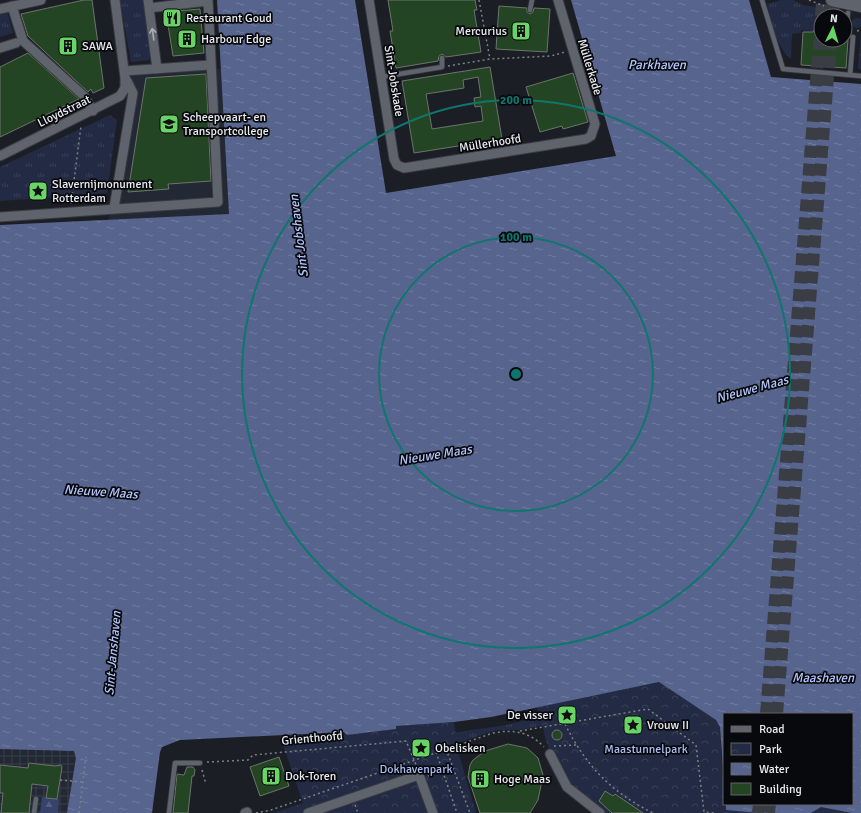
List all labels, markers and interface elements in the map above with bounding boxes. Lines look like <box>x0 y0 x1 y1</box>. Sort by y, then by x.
restaurant icon: Restaurant Goud <box>161 7 183 29</box>
north arrow <box>813 8 853 48</box>
place label: Restaurant Goud <box>186 11 272 26</box>
text: N <box>829 12 838 25</box>
building icon: Mercurius <box>510 20 532 42</box>
place label: Mercurius <box>455 24 507 39</box>
one-way arrow <box>149 28 157 41</box>
building icon: Harbour Edge <box>176 28 198 50</box>
place label: Harbour Edge <box>201 32 271 47</box>
building icon: SAWA <box>57 35 79 57</box>
street label: Müllerkade <box>574 37 605 97</box>
place label: SAWA <box>82 39 114 54</box>
street label: Sint-Jobskade <box>380 44 407 118</box>
water label: Parkhaven <box>628 57 687 73</box>
street label: Lloydstraat <box>35 92 93 131</box>
text: 200 m <box>500 93 532 108</box>
place label: Scheepvaart- en Transportcollege <box>183 110 269 139</box>
school or university icon: Scheepvaart- en Transportcollege <box>158 113 180 135</box>
street label: Müllerhoofd <box>458 131 522 156</box>
place label: Slavernijmonument Rotterdam <box>52 177 152 206</box>
place icon: Slavernijmonument Rotterdam <box>27 180 49 202</box>
water label: Sint Jobshaven <box>286 193 312 278</box>
text: 100 m <box>500 230 532 245</box>
centre of rings <box>509 367 523 381</box>
water label: Nieuwe Maas <box>714 371 791 406</box>
water label: Nieuwe Maas <box>397 441 474 469</box>
water label: Nieuwe Maas <box>63 481 140 503</box>
water label: Sint-Janshaven <box>101 609 125 696</box>
water label: Maashaven <box>792 670 855 686</box>
place icon: De visser <box>556 704 578 726</box>
place label: De visser <box>507 708 554 723</box>
legend <box>723 713 853 805</box>
place icon: Vrouw II <box>622 714 644 736</box>
place label: Vrouw II <box>647 718 689 733</box>
text: Road <box>759 722 785 737</box>
street label: Grienthoofd <box>281 728 343 749</box>
place icon: Obelisken <box>410 737 432 759</box>
place label: Obelisken <box>435 741 486 756</box>
park label: Maastunnelpark <box>604 742 688 757</box>
text: Park <box>759 742 782 757</box>
park label: Dokhavenpark <box>379 762 453 777</box>
text: Water <box>759 762 790 777</box>
building icon: Dok-Toren <box>260 765 282 787</box>
building icon: Hoge Maas <box>469 768 491 790</box>
place label: Dok-Toren <box>285 769 336 784</box>
place label: Hoge Maas <box>494 772 550 787</box>
text: Building <box>759 782 802 797</box>

